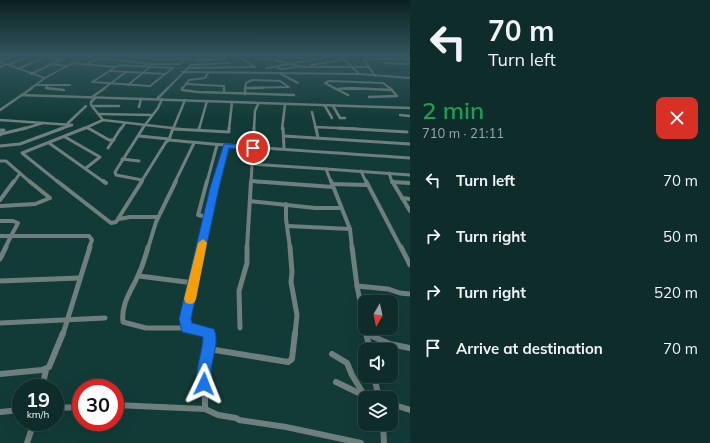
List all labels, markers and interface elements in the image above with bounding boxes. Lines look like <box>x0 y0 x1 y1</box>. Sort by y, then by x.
text: 70 m <box>488 13 554 48</box>
icon: left <box>422 16 474 68</box>
text: Turn left <box>488 48 556 71</box>
text: 2 min <box>422 95 484 125</box>
button: close <box>656 97 698 139</box>
text: 710 m · 21:11 <box>422 125 504 141</box>
pin <box>236 131 270 165</box>
icon: arrive <box>242 137 264 159</box>
icon: left <box>422 169 444 191</box>
text: Turn left <box>456 171 515 190</box>
text: 70 m <box>663 171 698 190</box>
icon: right <box>422 225 444 247</box>
text: Turn right <box>456 227 526 246</box>
text: 50 m <box>663 227 698 246</box>
icon: right <box>422 281 444 303</box>
text: Turn right <box>456 283 526 302</box>
text: 520 m <box>654 283 698 302</box>
north arrow <box>358 295 398 335</box>
map controls <box>358 295 398 431</box>
icon: arrive <box>422 337 444 359</box>
text: Arrive at destination <box>456 339 603 358</box>
text: 70 m <box>663 339 698 358</box>
button: sound <box>358 343 398 383</box>
position arrow <box>183 363 225 405</box>
speed limit sign: 30 <box>72 379 124 431</box>
text: 19 <box>26 387 50 412</box>
button: layers <box>358 391 398 431</box>
text: km/h <box>27 408 49 421</box>

